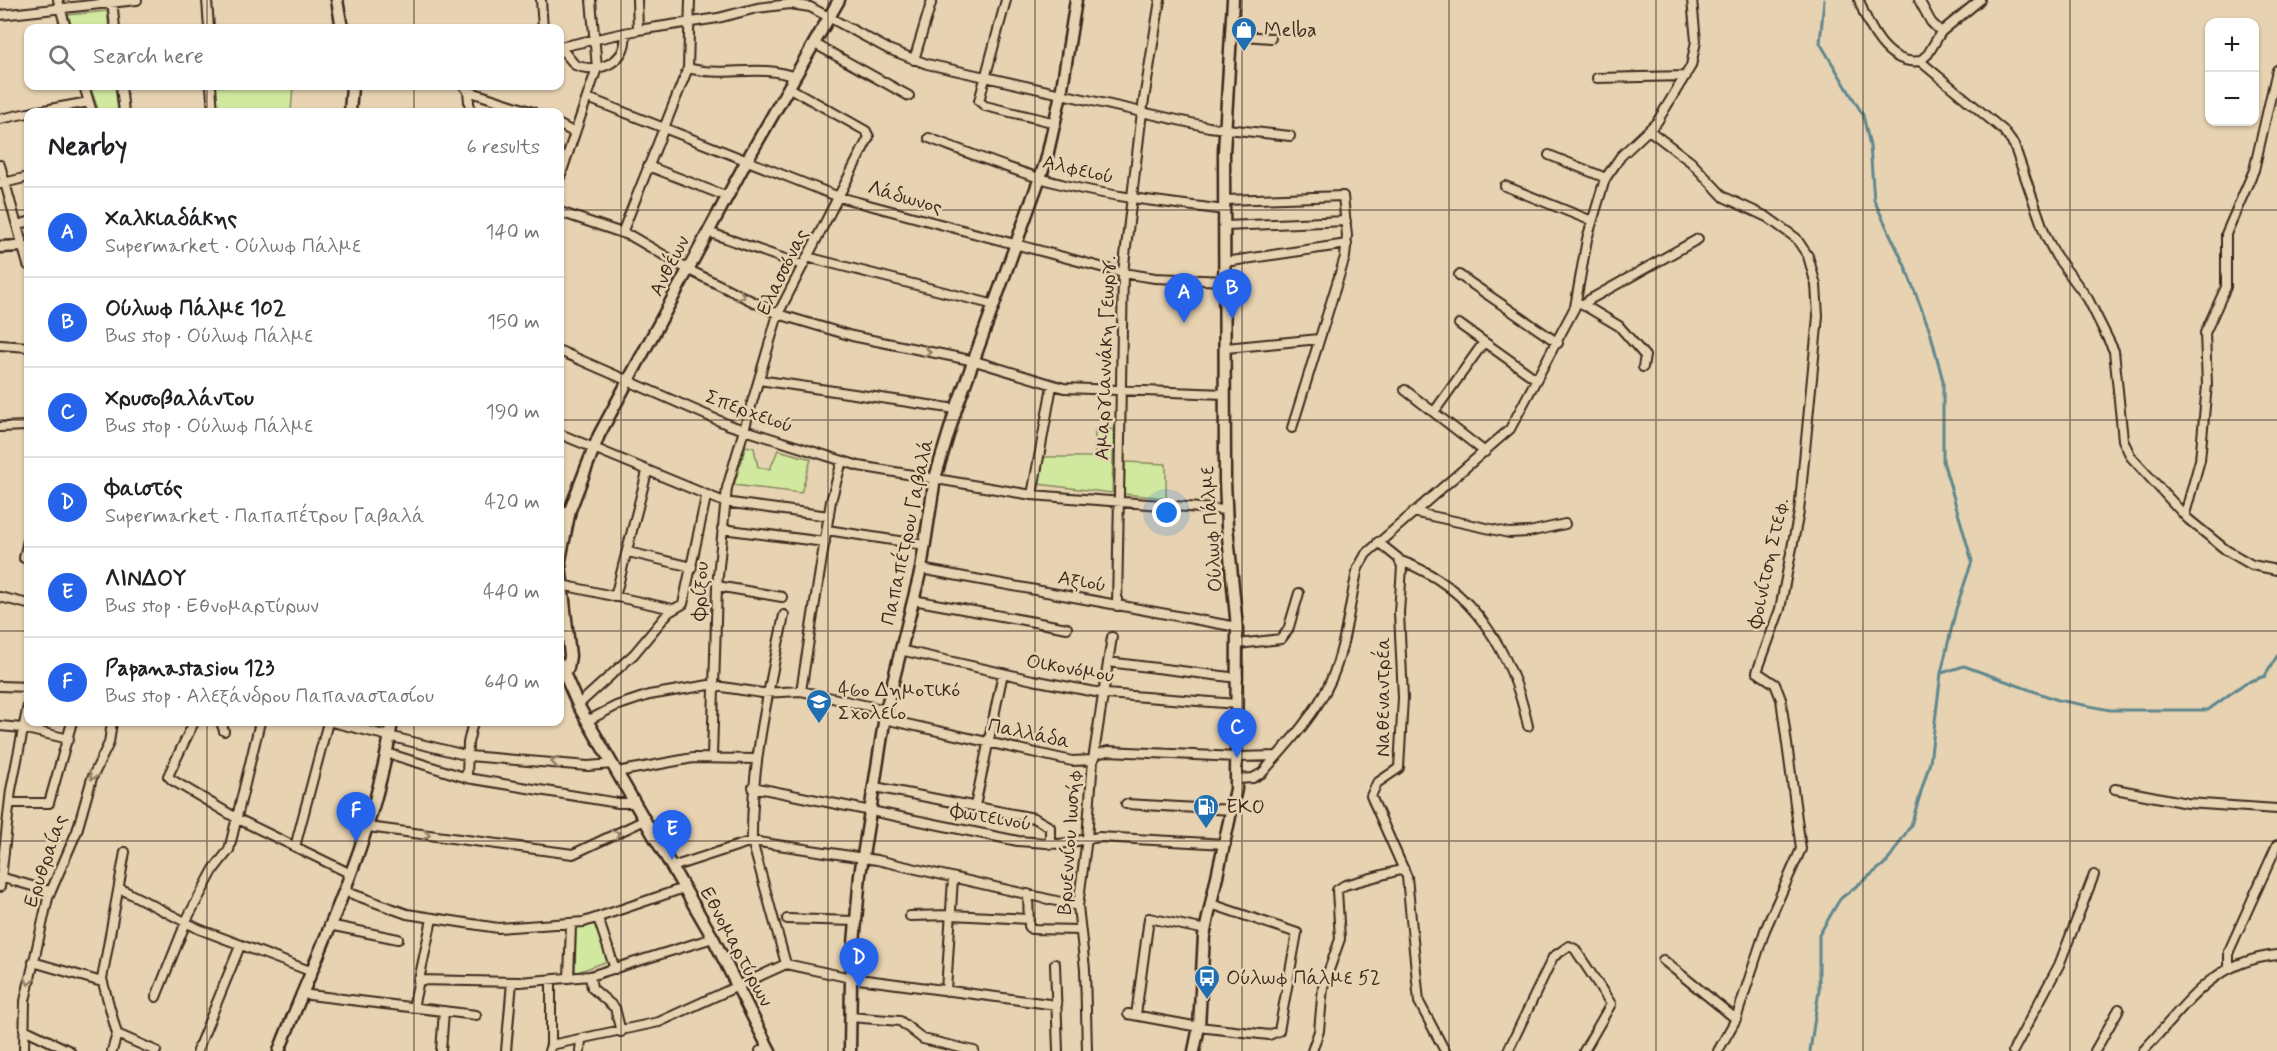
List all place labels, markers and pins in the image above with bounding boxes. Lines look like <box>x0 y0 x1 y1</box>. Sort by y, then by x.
shop icon: Melba <box>1229 15 1259 53</box>
place label: Melba <box>1264 17 1317 44</box>
pin: B <box>1212 270 1252 319</box>
pin: A <box>1164 274 1204 323</box>
place label: 46ο Δημοτικό Σχολείο <box>838 677 960 727</box>
school or university icon: 46ο Δημοτικό Σχολείο <box>804 687 834 725</box>
pin: C <box>1218 708 1256 758</box>
pin: F <box>336 792 376 842</box>
fuel station icon: EKO <box>1191 792 1221 830</box>
place label: EKO <box>1226 794 1265 821</box>
pin: E <box>652 810 692 860</box>
pin: D <box>840 938 878 988</box>
bus stop icon: Ούλωφ Πάλμε 52 <box>1192 963 1222 1001</box>
place label: Ούλωφ Πάλμε 52 <box>1226 965 1381 992</box>

